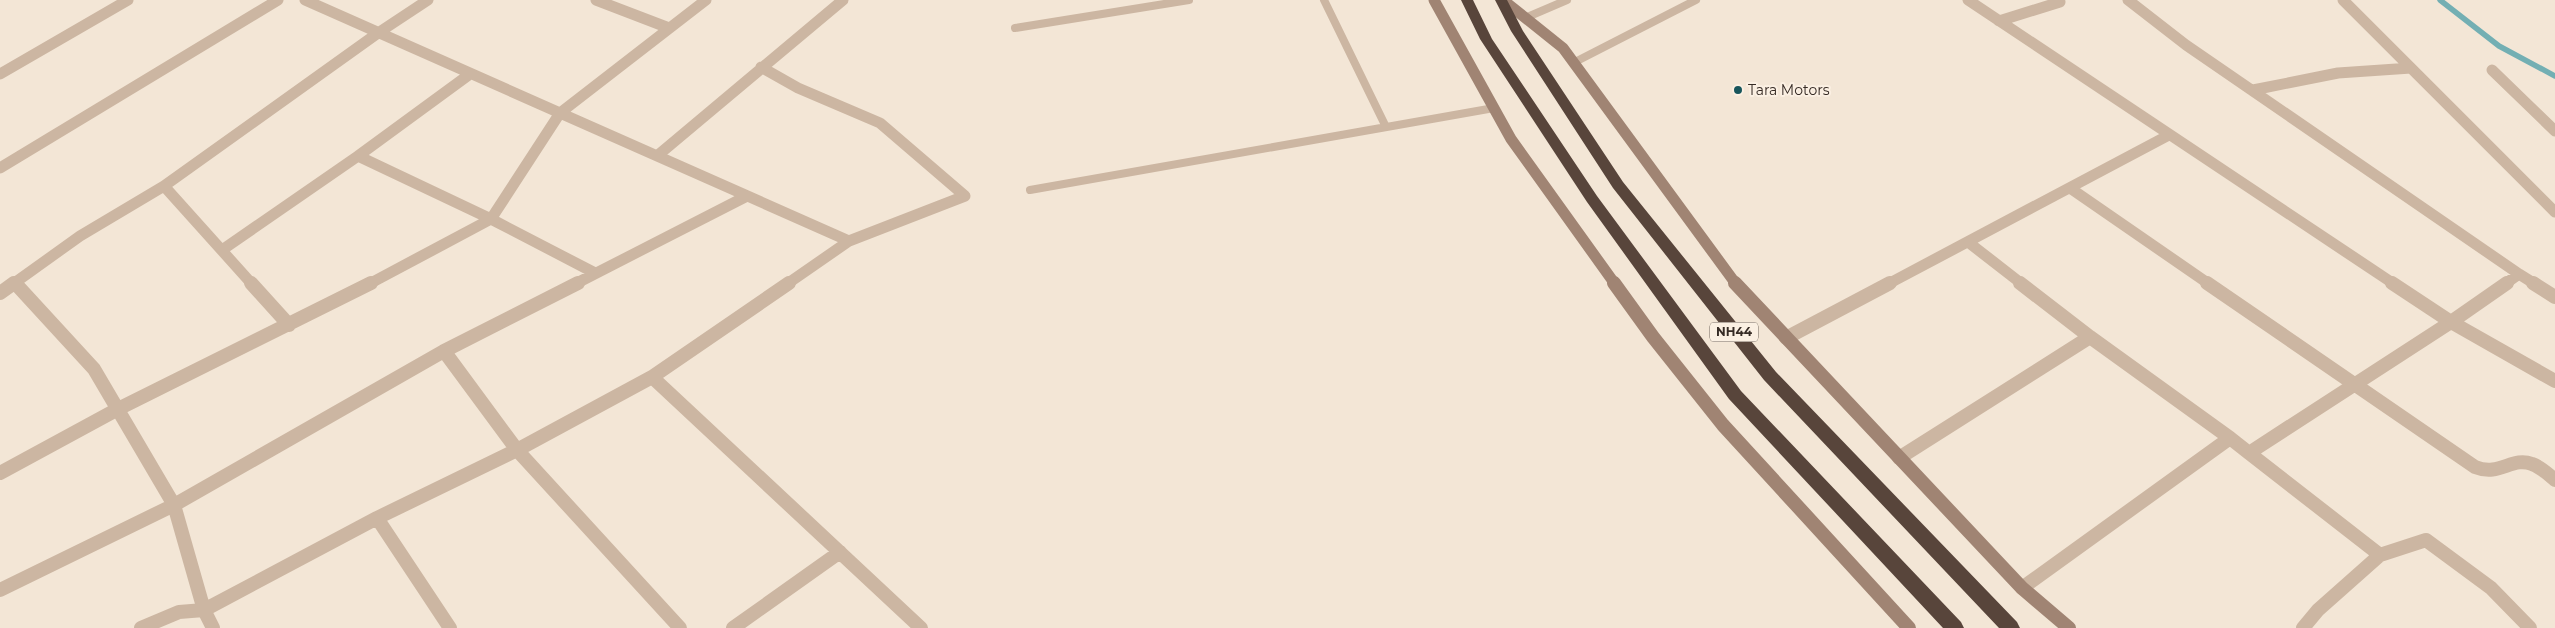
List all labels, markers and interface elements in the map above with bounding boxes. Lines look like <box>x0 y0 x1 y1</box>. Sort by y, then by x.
place label: Tara Motors <box>1748 81 1830 99</box>
marker: Tara Motors <box>1732 84 1744 96</box>
road number: NH44 <box>1710 322 1758 342</box>

